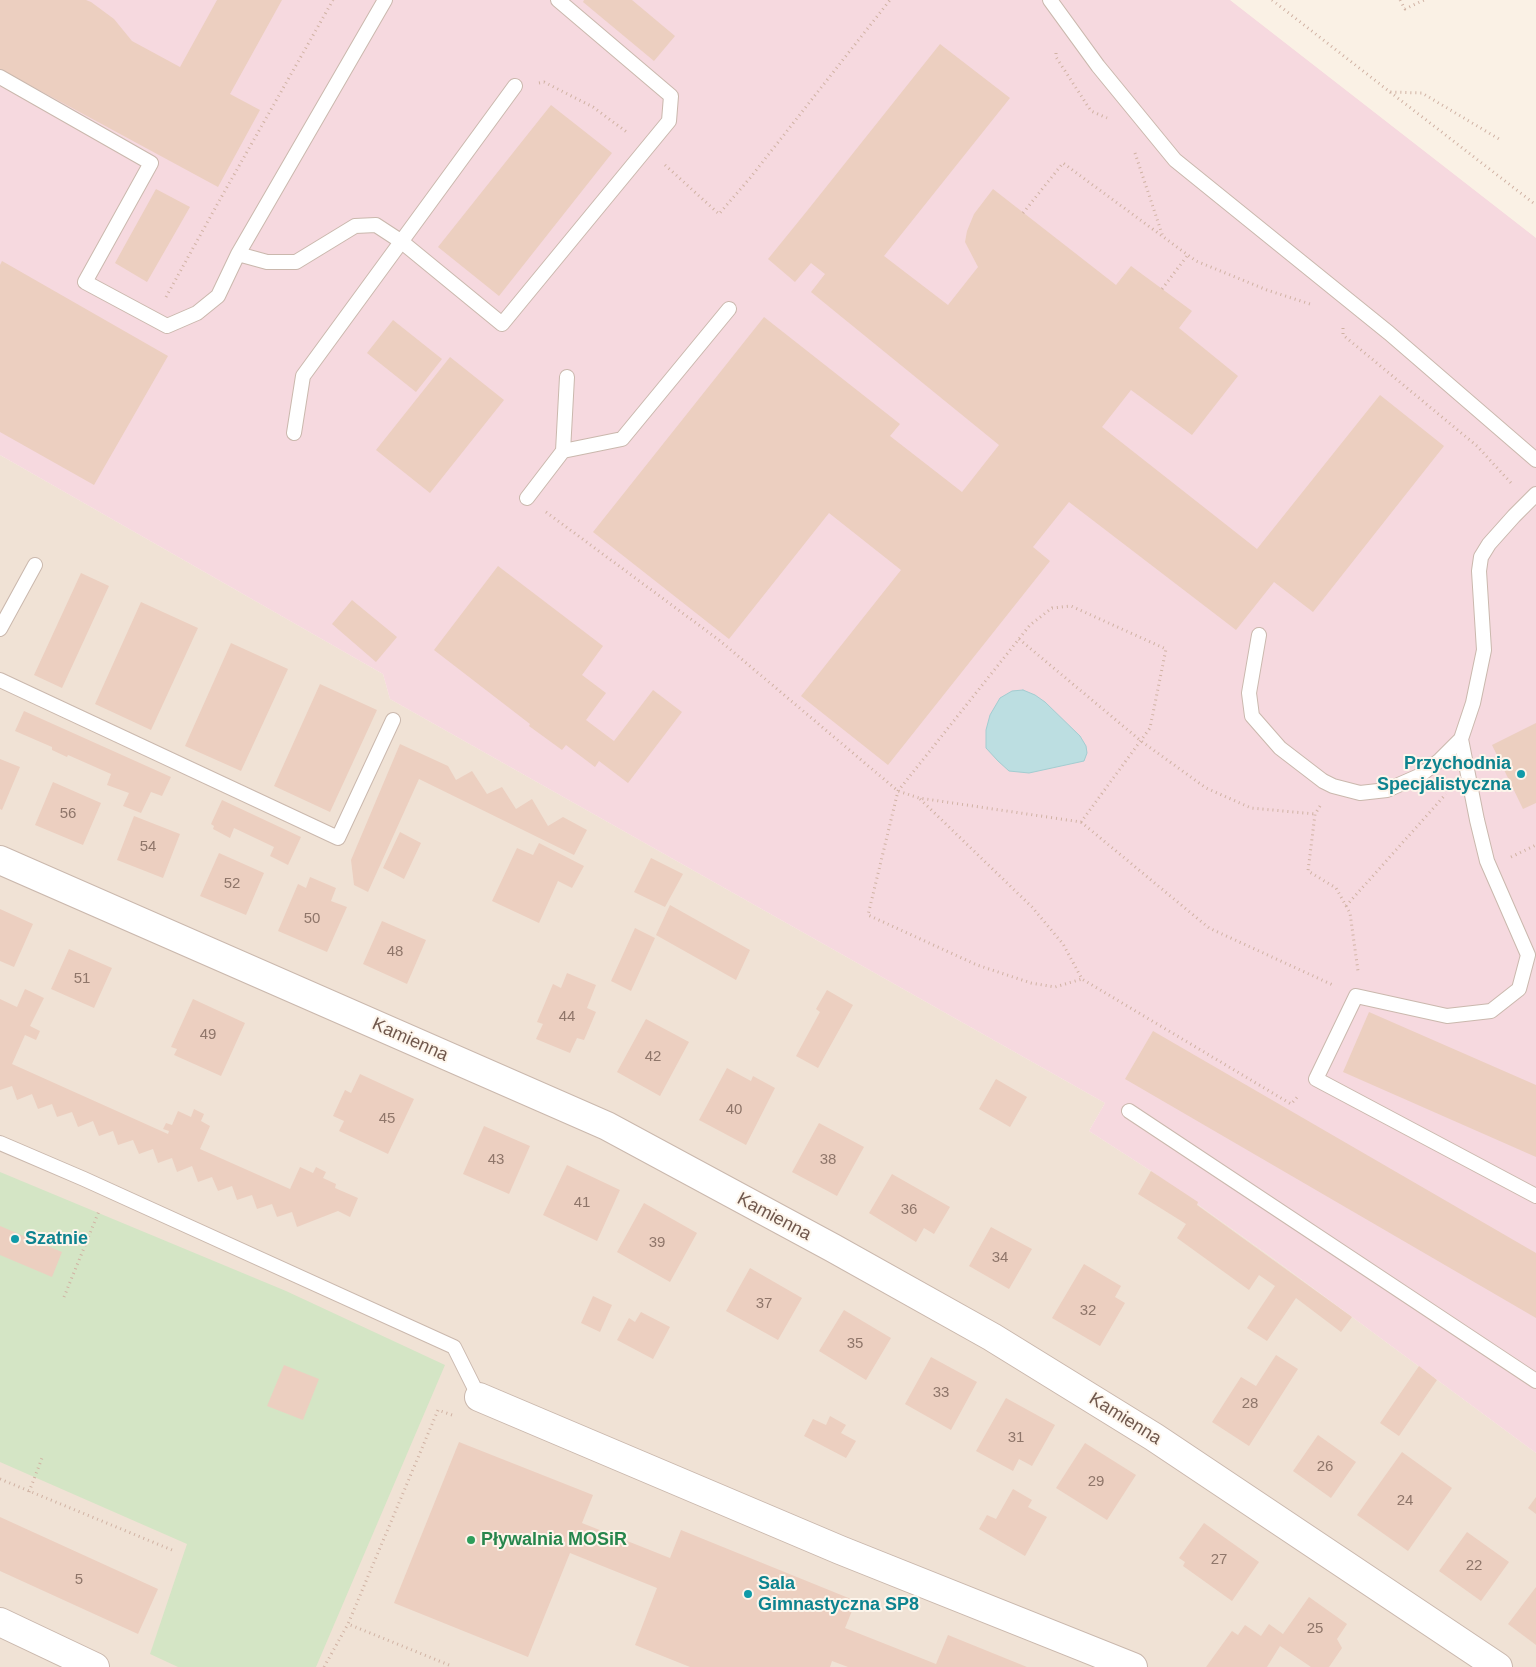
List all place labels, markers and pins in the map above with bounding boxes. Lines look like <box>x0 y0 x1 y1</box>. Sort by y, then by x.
place label: Przychodnia Specjalistyczna <box>1377 753 1511 796</box>
marker: Przychodnia Specjalistyczna <box>1515 768 1527 780</box>
place label: Szatnie <box>25 1228 88 1250</box>
marker: Szatnie <box>9 1233 21 1245</box>
place label: Pływalnia MOSiR <box>481 1529 627 1551</box>
marker: Pływalnia MOSiR <box>465 1534 477 1546</box>
place label: Sala Gimnastyczna SP8 <box>758 1573 919 1616</box>
marker: Sala Gimnastyczna SP8 <box>742 1588 754 1600</box>

